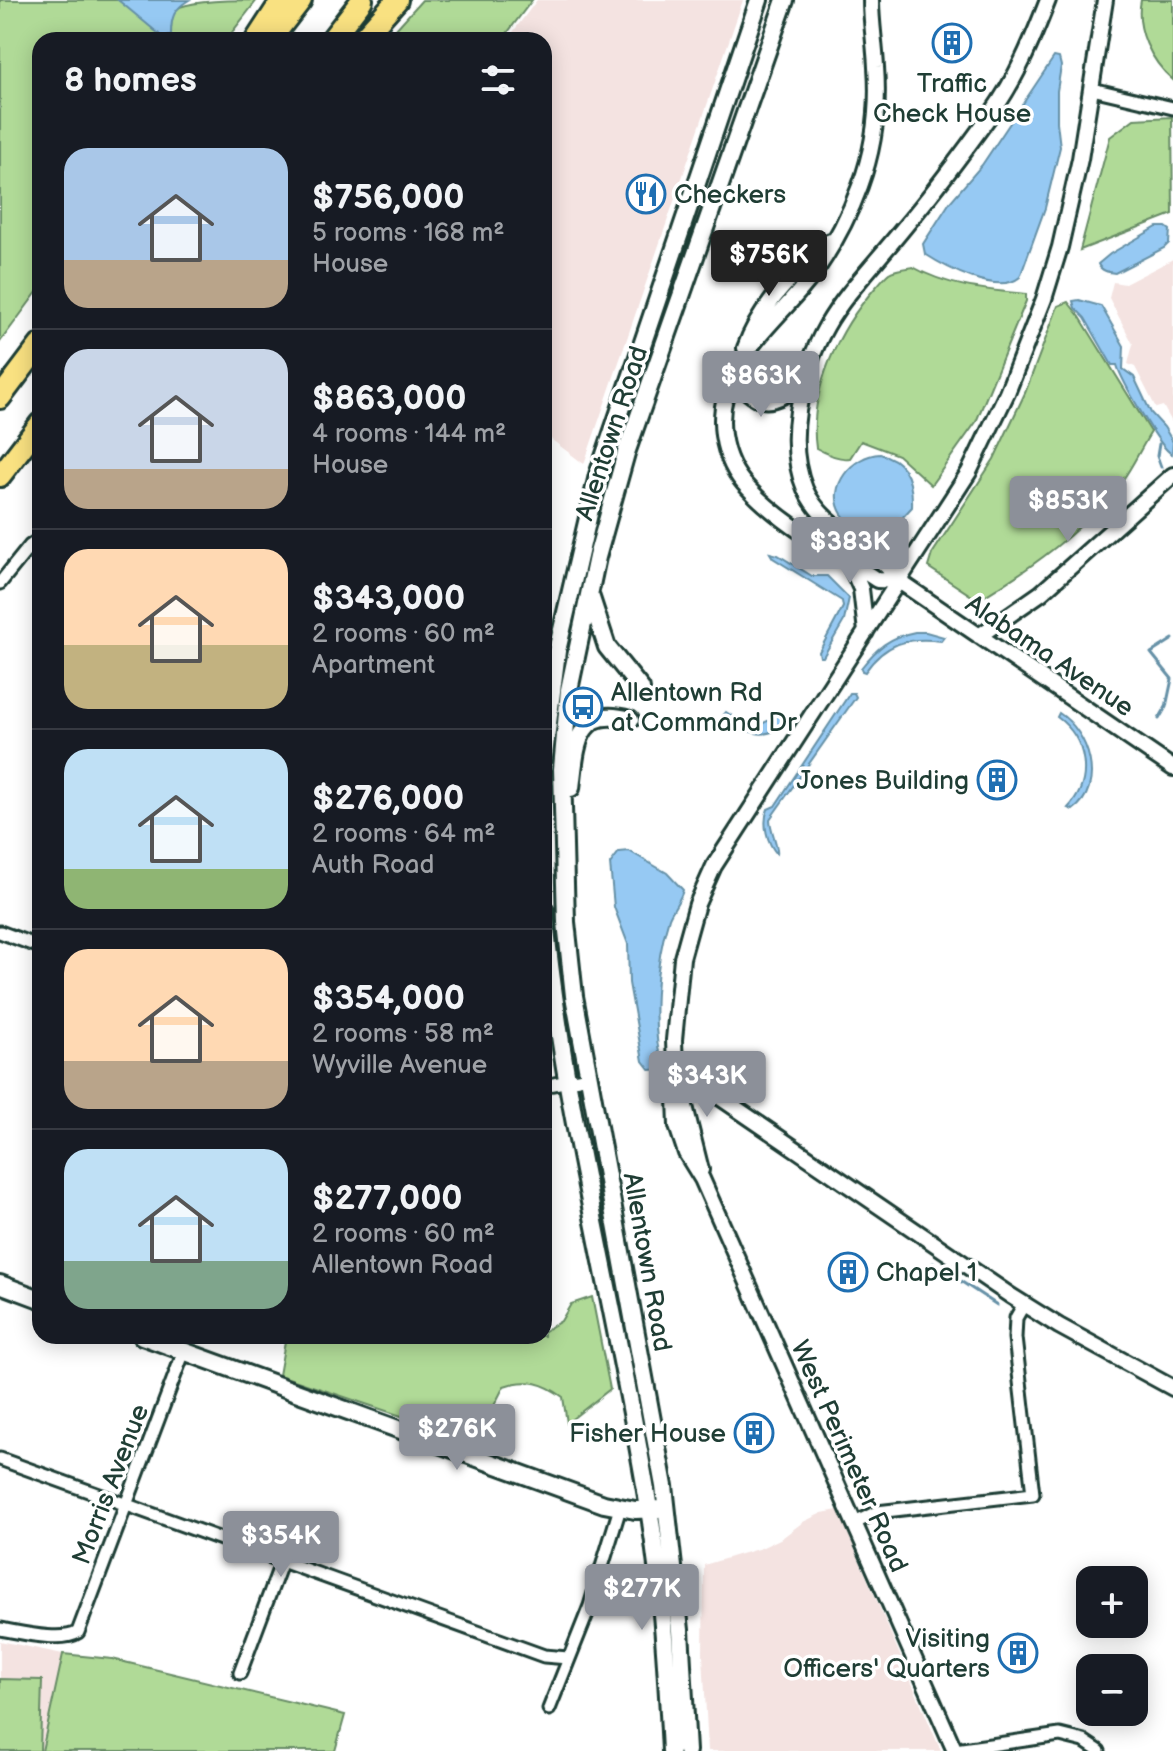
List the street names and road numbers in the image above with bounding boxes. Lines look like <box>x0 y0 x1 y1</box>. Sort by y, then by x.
street label: Allentown Road <box>570 343 655 524</box>
street label: Alabama Avenue <box>959 589 1139 724</box>
street label: Allentown Road <box>616 1170 678 1354</box>
street label: West Perimeter Road <box>784 1336 914 1577</box>
street label: Morris Avenue <box>67 1400 156 1569</box>

